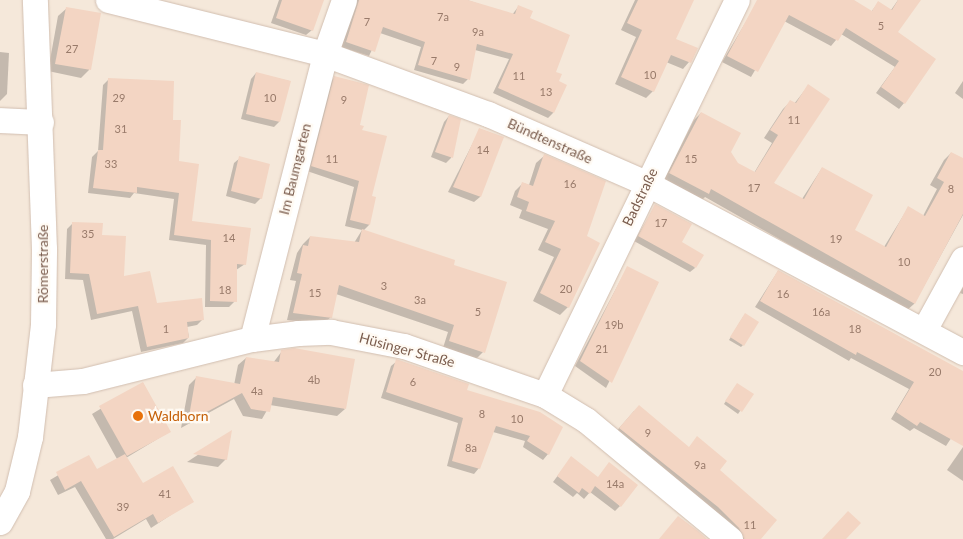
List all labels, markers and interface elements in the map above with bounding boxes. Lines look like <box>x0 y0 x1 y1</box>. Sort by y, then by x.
house number: 7a <box>437 10 449 24</box>
house number: 7 <box>364 15 370 29</box>
house number: 5 <box>878 19 884 33</box>
house number: 9a <box>472 25 484 39</box>
house number: 27 <box>66 42 78 56</box>
house number: 7 <box>431 54 437 68</box>
house number: 9 <box>454 60 460 74</box>
house number: 10 <box>644 68 656 82</box>
house number: 11 <box>513 69 525 83</box>
house number: 13 <box>540 85 552 99</box>
house number: 29 <box>113 91 125 105</box>
house number: 10 <box>264 91 276 105</box>
house number: 9 <box>341 93 347 107</box>
house number: 11 <box>788 113 800 127</box>
street label: Bündtenstraße <box>505 115 595 167</box>
house number: 31 <box>115 122 127 136</box>
street label: Im Baumgarten <box>276 122 314 216</box>
house number: 14 <box>477 143 489 157</box>
house number: 11 <box>326 152 338 166</box>
house number: 15 <box>685 152 697 166</box>
house number: 33 <box>105 157 117 171</box>
street label: Badstraße <box>619 165 661 229</box>
house number: 16 <box>564 177 576 191</box>
house number: 17 <box>748 181 760 195</box>
house number: 8 <box>948 182 954 196</box>
house number: 17 <box>655 216 667 230</box>
street label: Römerstraße <box>35 225 51 303</box>
house number: 35 <box>82 227 94 241</box>
house number: 14 <box>223 231 235 245</box>
house number: 19 <box>830 232 842 246</box>
house number: 10 <box>898 255 910 269</box>
house number: 3 <box>381 279 387 293</box>
house number: 20 <box>560 282 572 296</box>
house number: 18 <box>219 283 231 297</box>
house number: 15 <box>309 286 321 300</box>
house number: 16 <box>777 287 789 301</box>
house number: 3a <box>414 293 426 307</box>
house number: 5 <box>475 305 481 319</box>
house number: 16a <box>812 305 830 319</box>
house number: 19b <box>605 318 623 332</box>
house number: 1 <box>163 322 169 336</box>
house number: 18 <box>849 322 861 336</box>
street label: Hüsinger Straße <box>357 329 457 371</box>
house number: 21 <box>596 342 608 356</box>
house number: 20 <box>929 365 941 379</box>
house number: 4b <box>308 373 320 387</box>
house number: 6 <box>410 375 416 389</box>
house number: 4a <box>251 384 263 398</box>
house number: 8 <box>479 407 485 421</box>
place label: Waldhorn <box>148 408 208 424</box>
marker: Waldhorn <box>132 410 144 422</box>
house number: 10 <box>511 412 523 426</box>
house number: 9 <box>645 426 651 440</box>
house number: 8a <box>465 441 477 455</box>
house number: 9a <box>694 458 706 472</box>
house number: 14a <box>606 477 624 491</box>
house number: 41 <box>159 487 171 501</box>
house number: 39 <box>117 500 129 514</box>
house number: 11 <box>744 518 756 532</box>

